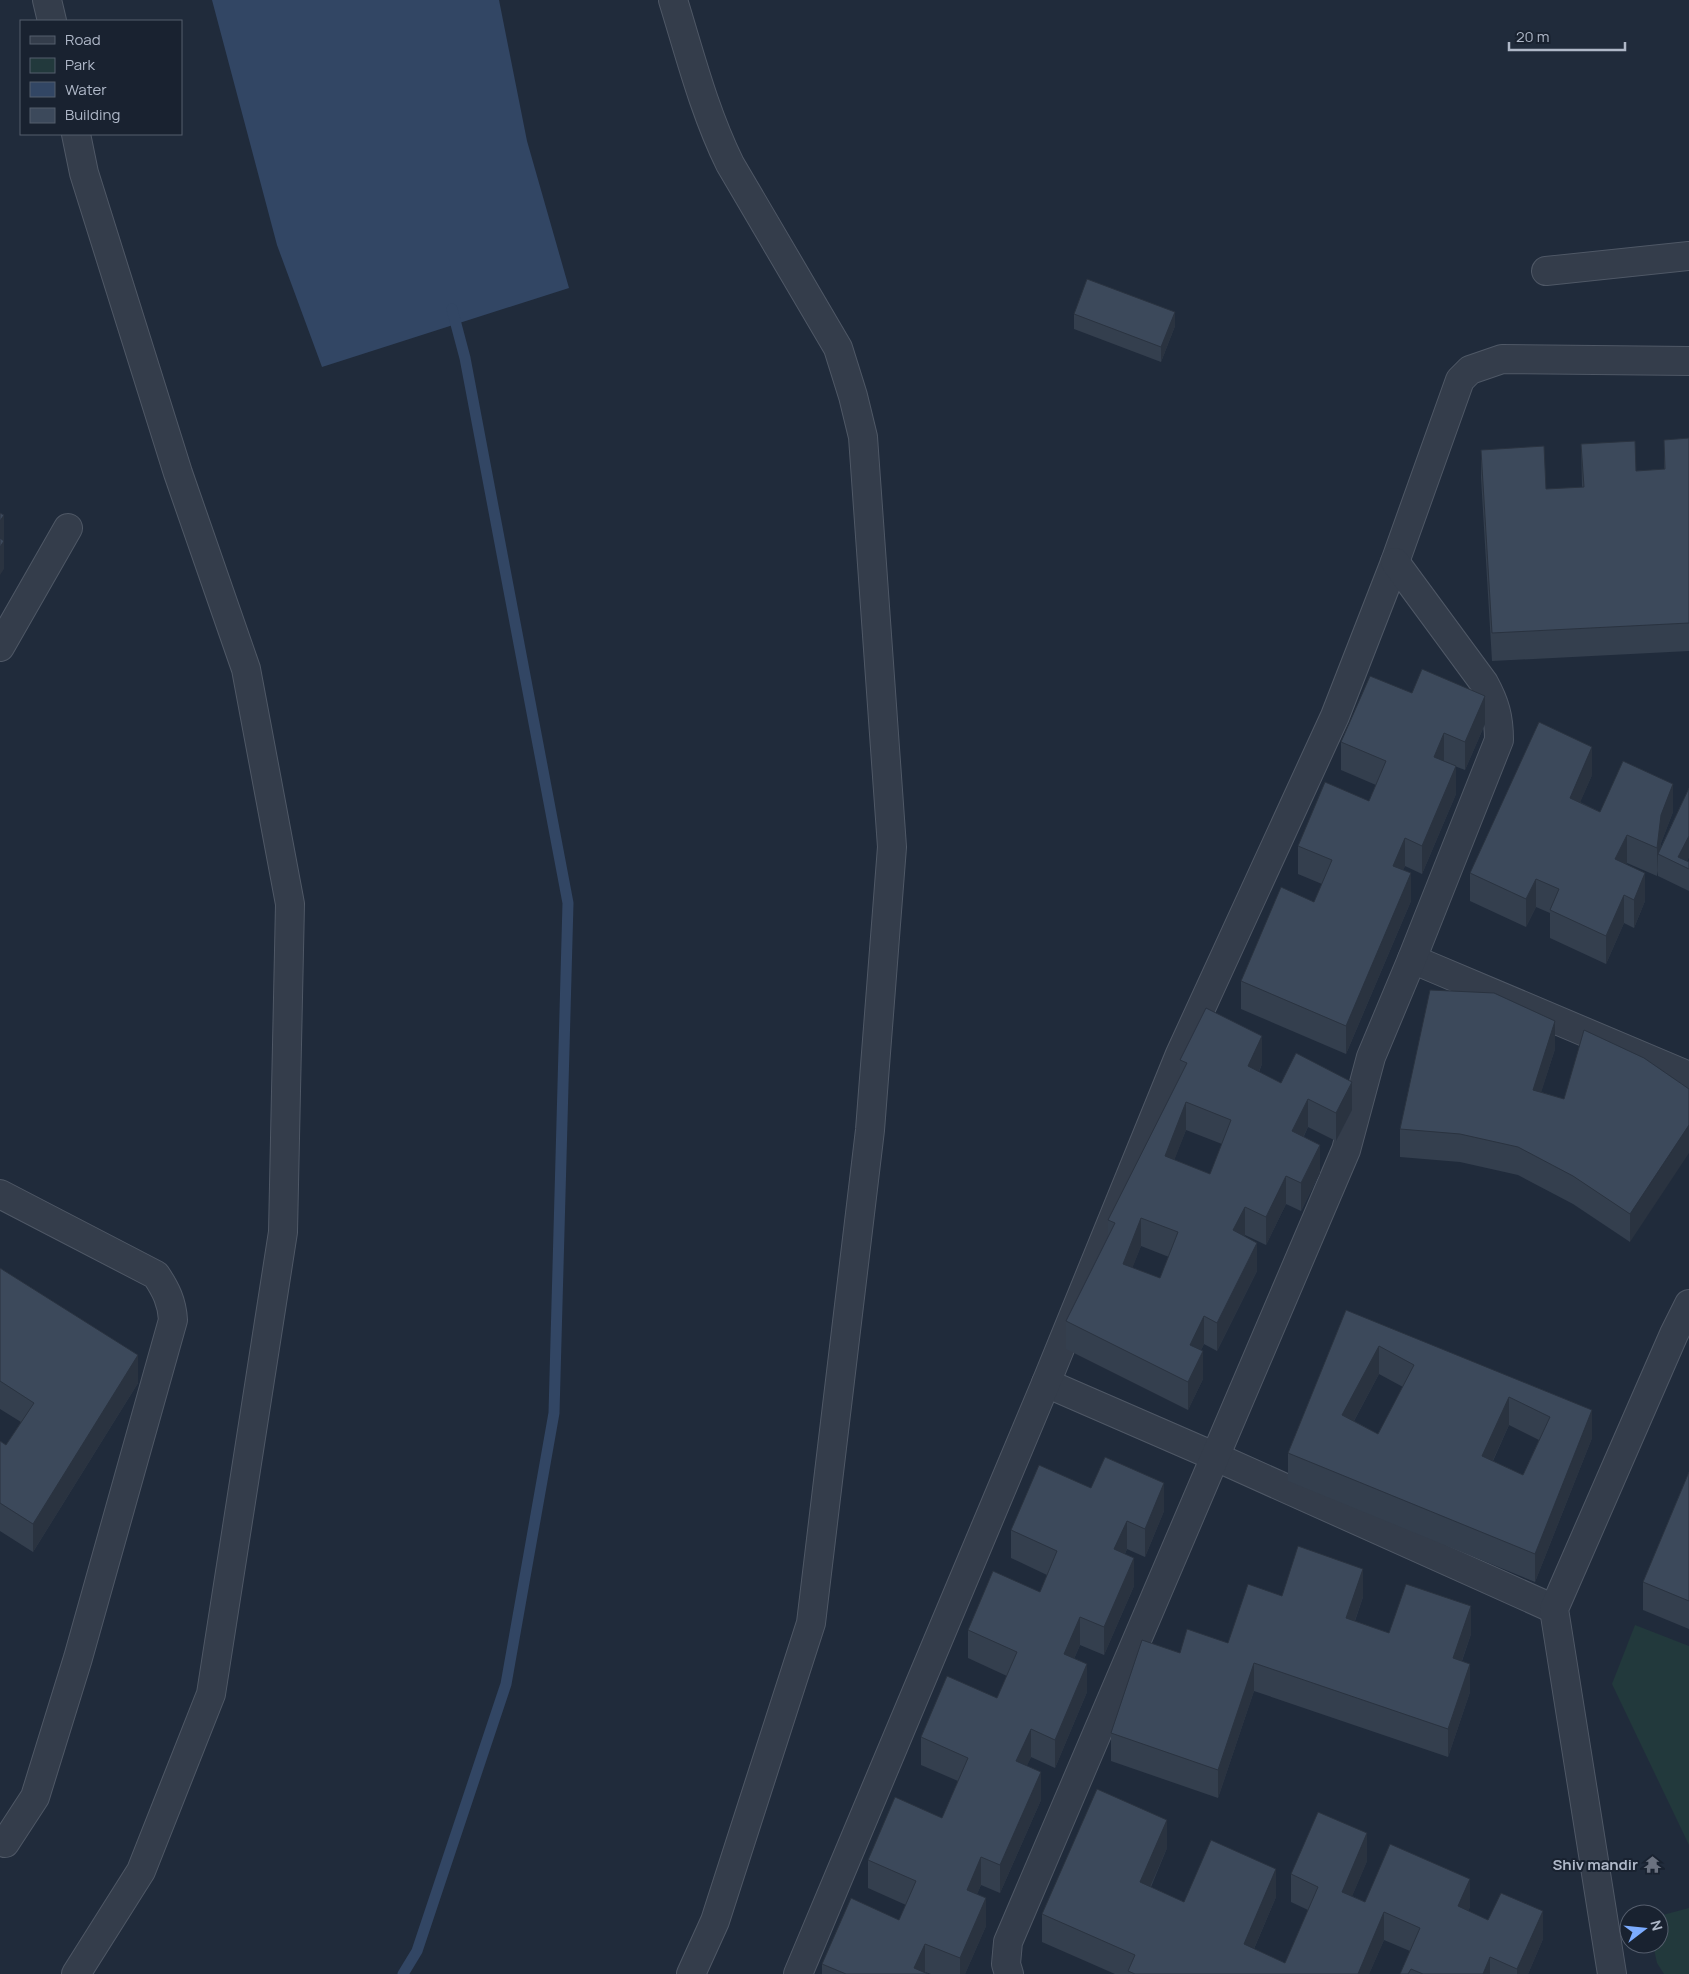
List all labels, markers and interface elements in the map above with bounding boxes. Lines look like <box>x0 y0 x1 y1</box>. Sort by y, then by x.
legend <box>20 20 182 135</box>
scale bar <box>1509 20 1625 52</box>
text: 20 m <box>1516 26 1549 47</box>
text: Road <box>65 29 101 50</box>
text: Park <box>65 54 95 75</box>
text: Water <box>65 79 107 100</box>
text: Building <box>65 104 120 125</box>
place label: Shiv mandir <box>1552 1854 1638 1875</box>
temple icon: Shiv mandir <box>1642 1854 1662 1874</box>
north arrow <box>1619 1904 1669 1954</box>
text: N <box>1646 1918 1667 1933</box>

